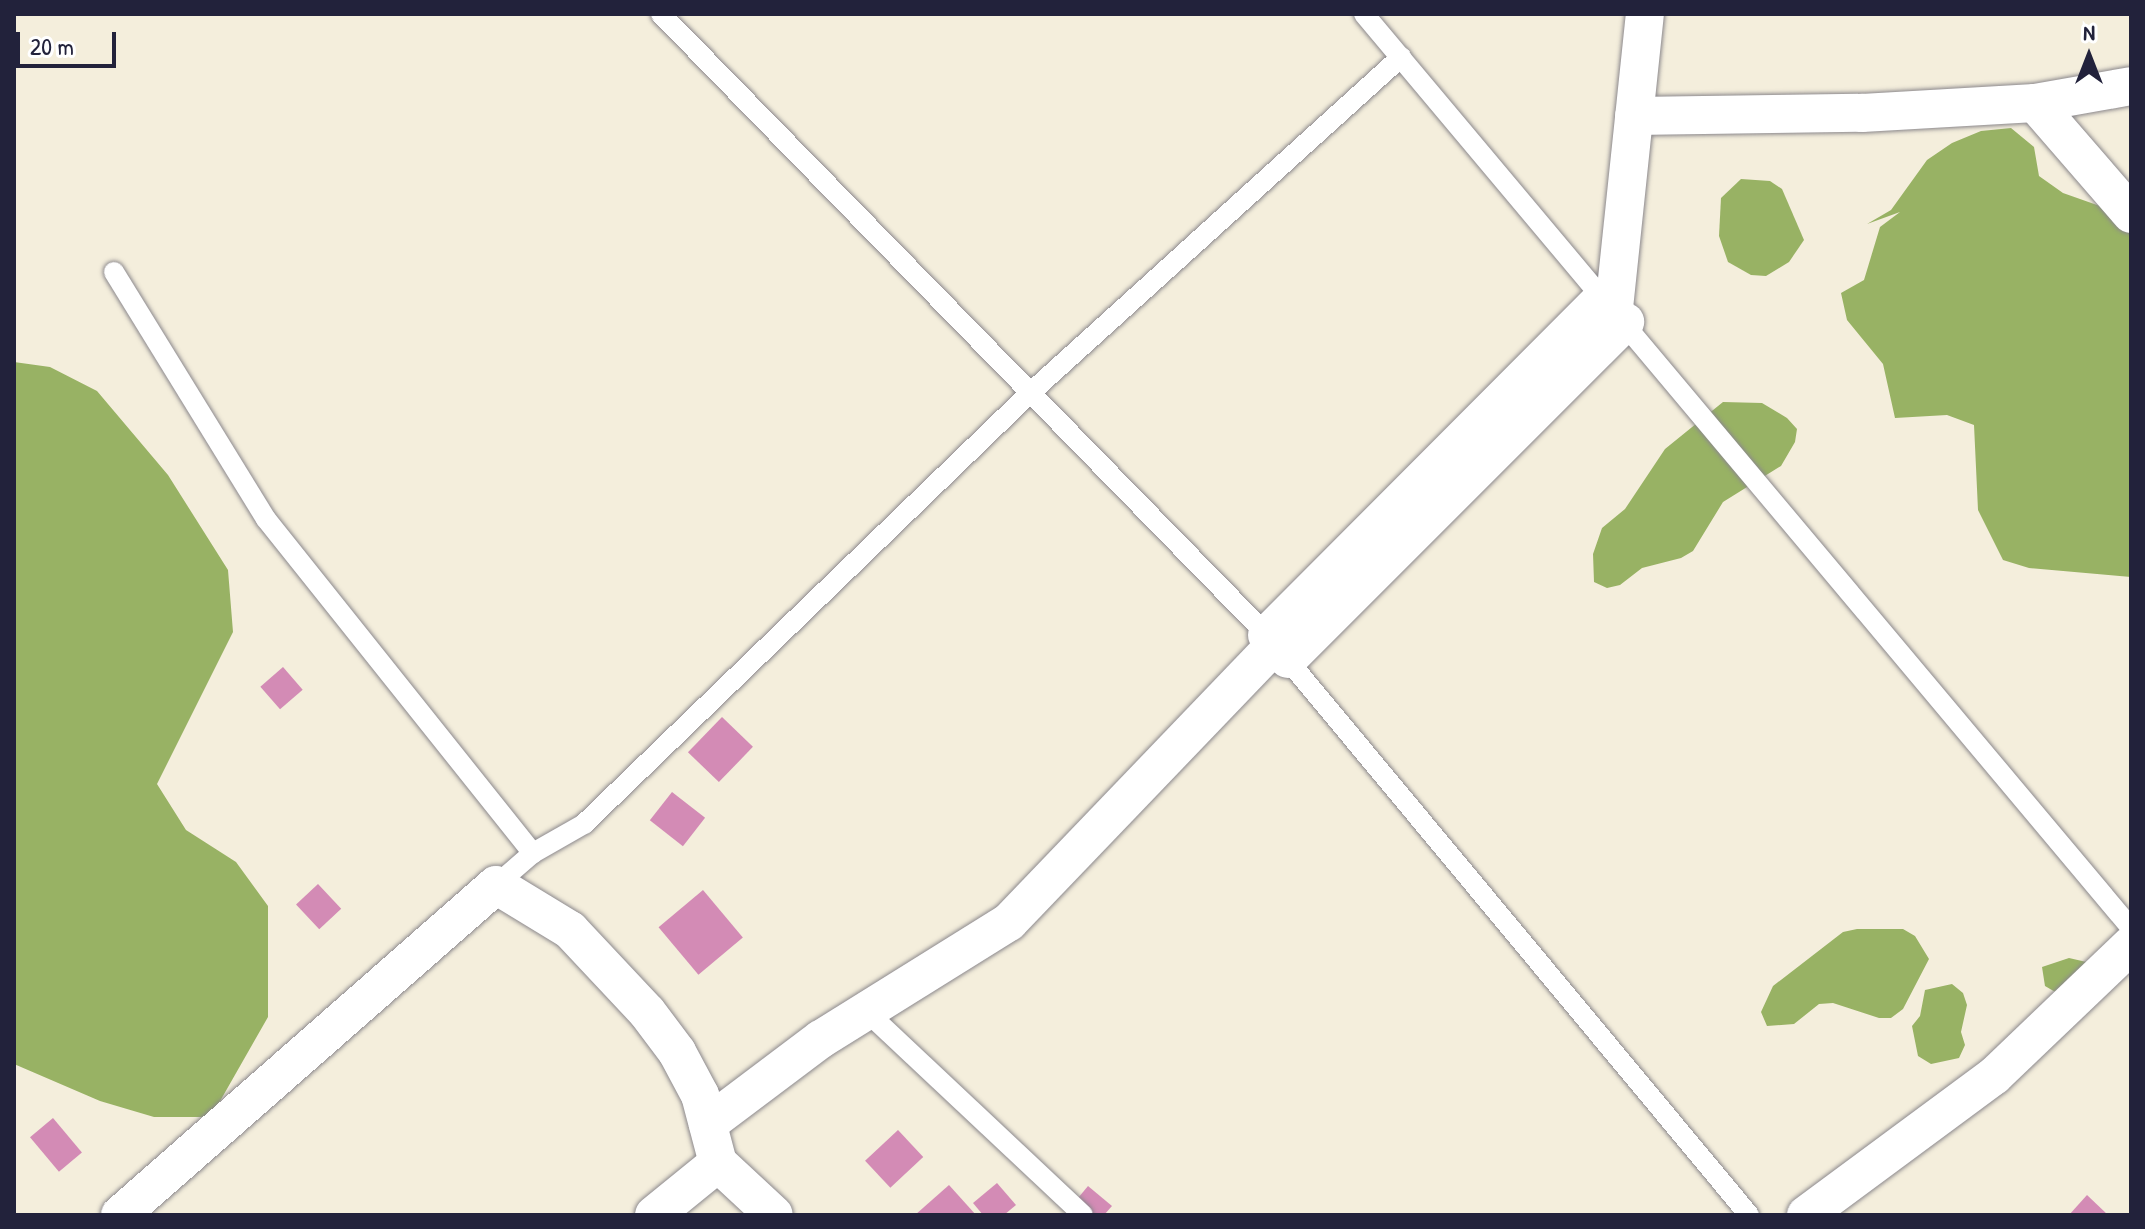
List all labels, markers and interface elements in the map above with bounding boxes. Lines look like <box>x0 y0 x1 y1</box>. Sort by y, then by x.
scale bar <box>20 16 120 66</box>
north arrow <box>2049 16 2129 96</box>
text: N <box>2083 17 2095 47</box>
text: 20 m <box>30 30 74 62</box>

